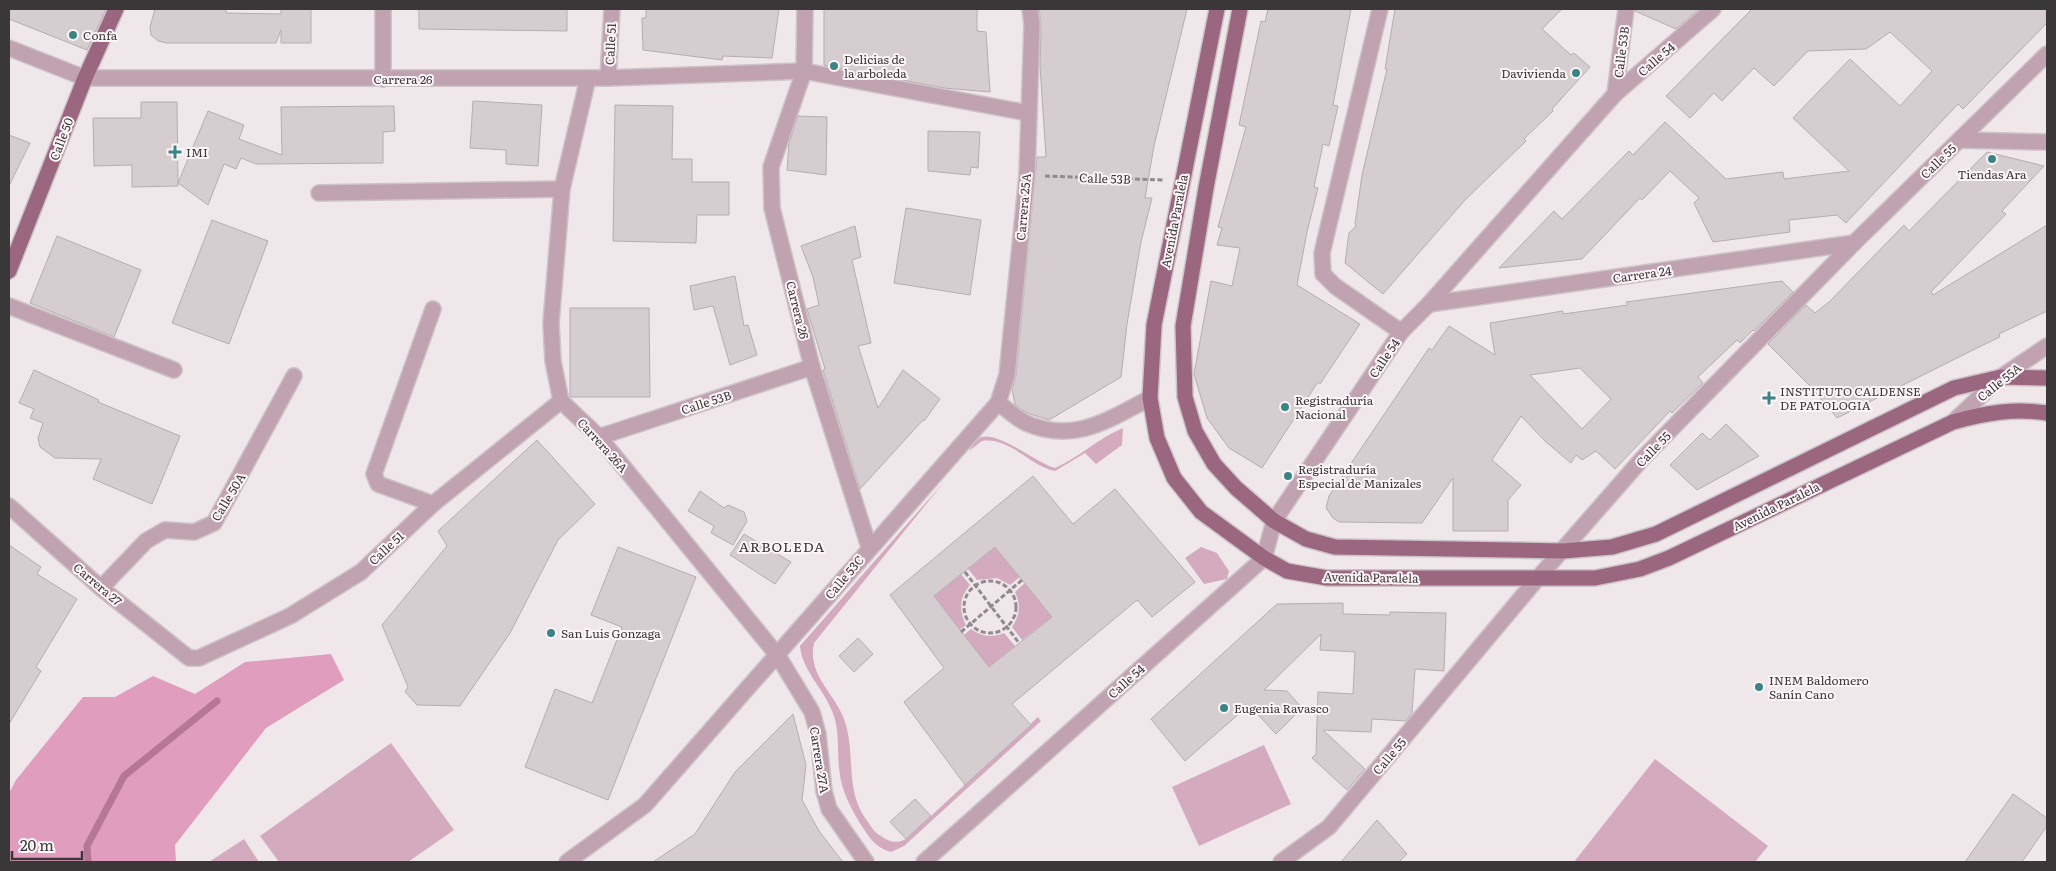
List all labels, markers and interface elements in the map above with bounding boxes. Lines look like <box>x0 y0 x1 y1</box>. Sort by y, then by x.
street label: Calle 51 <box>600 22 620 66</box>
street label: Calle 53B <box>1609 25 1633 79</box>
place label: Confa <box>83 26 118 44</box>
marker: Confa <box>67 29 79 41</box>
street label: Calle 54 <box>1633 38 1679 80</box>
place label: Delicias de la arboleda <box>844 50 907 82</box>
marker: Delicias de la arboleda <box>828 60 840 72</box>
place label: Davivienda <box>1501 64 1567 82</box>
marker: Davivienda <box>1570 67 1582 79</box>
street label: Carrera 26 <box>373 70 433 88</box>
street label: Calle 50 <box>45 115 77 163</box>
street label: Calle 55 <box>1916 139 1960 183</box>
place label: IMI <box>186 143 208 161</box>
marker: IMI <box>168 145 182 159</box>
marker: Tiendas Ara <box>1986 153 1998 165</box>
place label: Tiendas Ara <box>1958 165 2027 183</box>
street label: Calle 53B <box>1079 168 1131 188</box>
street label: Carrera 25A <box>1011 172 1035 241</box>
street label: Avenida Paralela <box>1156 172 1192 269</box>
street label: Carrera 24 <box>1611 261 1673 287</box>
street label: Carrera 26 <box>782 279 814 341</box>
street label: Calle 54 <box>1364 334 1404 381</box>
street label: Calle 55A <box>1973 358 2025 405</box>
place label: INSTITUTO CALDENSE DE PATOLOGIA <box>1780 382 1921 414</box>
street label: Calle 53B <box>679 385 733 419</box>
place label: Registraduría Nacional <box>1295 391 1374 423</box>
marker: INSTITUTO CALDENSE DE PATOLOGIA <box>1762 391 1776 405</box>
marker: Registraduría Nacional <box>1279 401 1291 413</box>
street label: Carrera 26A <box>574 414 633 476</box>
street label: Calle 55 <box>1631 427 1675 471</box>
place label: Registraduría Especial de Manizales <box>1298 460 1422 492</box>
street label: Calle 50A <box>207 469 249 524</box>
marker: Registraduría Especial de Manizales <box>1282 470 1294 482</box>
street label: Avenida Paralela <box>1729 477 1823 535</box>
street label: Calle 51 <box>364 527 408 569</box>
district label: ARBOLEDA <box>739 536 825 556</box>
street label: Calle 53C <box>820 551 868 603</box>
street label: Carrera 27 <box>70 558 126 610</box>
street label: Avenida Paralela <box>1323 567 1419 587</box>
place label: San Luis Gonzaga <box>561 624 661 642</box>
marker: San Luis Gonzaga <box>545 627 557 639</box>
street label: Calle 54 <box>1104 659 1149 702</box>
place label: INEM Baldomero Sanín Cano <box>1769 671 1869 703</box>
marker: INEM Baldomero Sanín Cano <box>1753 681 1765 693</box>
place label: Eugenia Ravasco <box>1234 699 1329 717</box>
marker: Eugenia Ravasco <box>1218 702 1230 714</box>
street label: Carrera 27A <box>806 725 834 795</box>
street label: Calle 55 <box>1368 734 1410 778</box>
scale bar <box>12 828 82 860</box>
text: 20 m <box>20 833 54 856</box>

